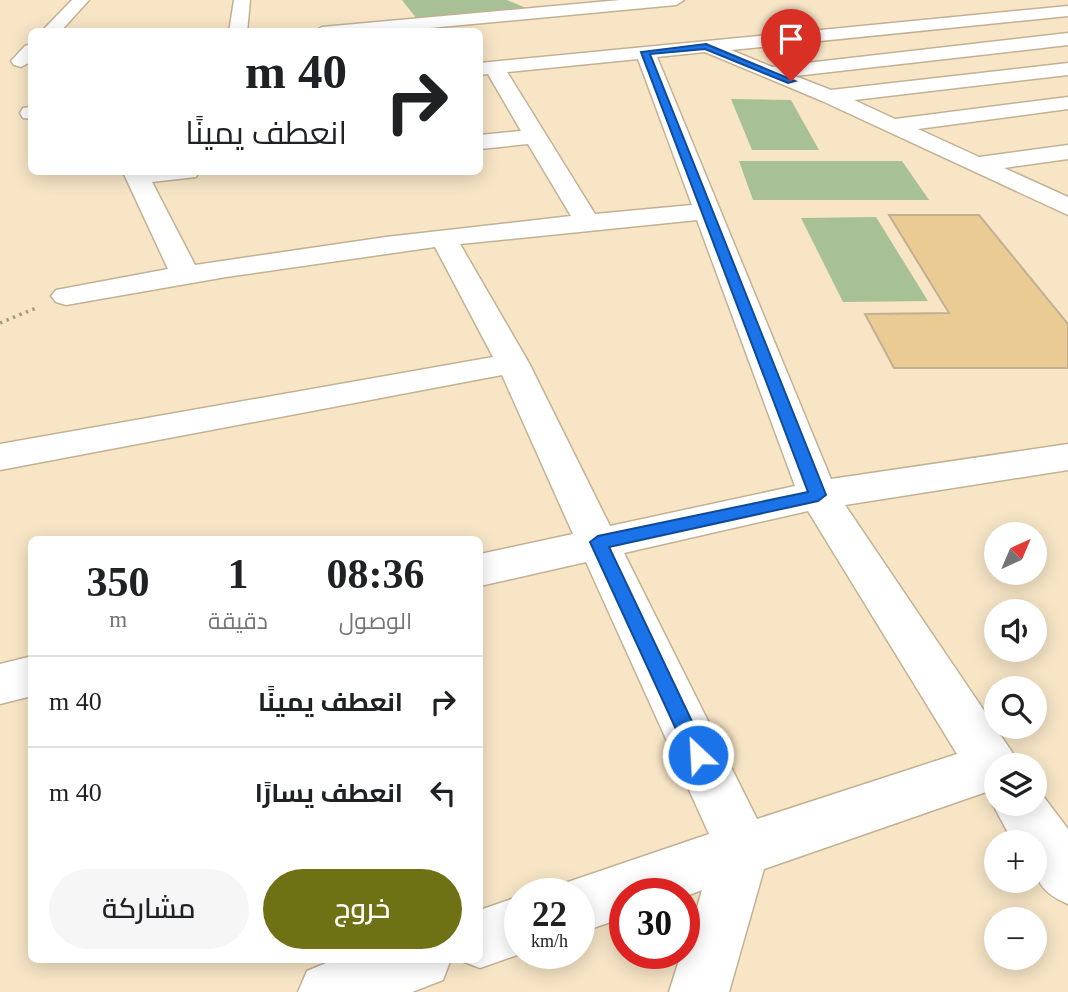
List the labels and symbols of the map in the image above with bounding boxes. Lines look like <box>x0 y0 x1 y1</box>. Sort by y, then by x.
pin <box>761 9 821 81</box>
north arrow <box>984 522 1046 584</box>
position arrow <box>661 718 735 792</box>
speed limit sign: 30 <box>609 878 700 969</box>

